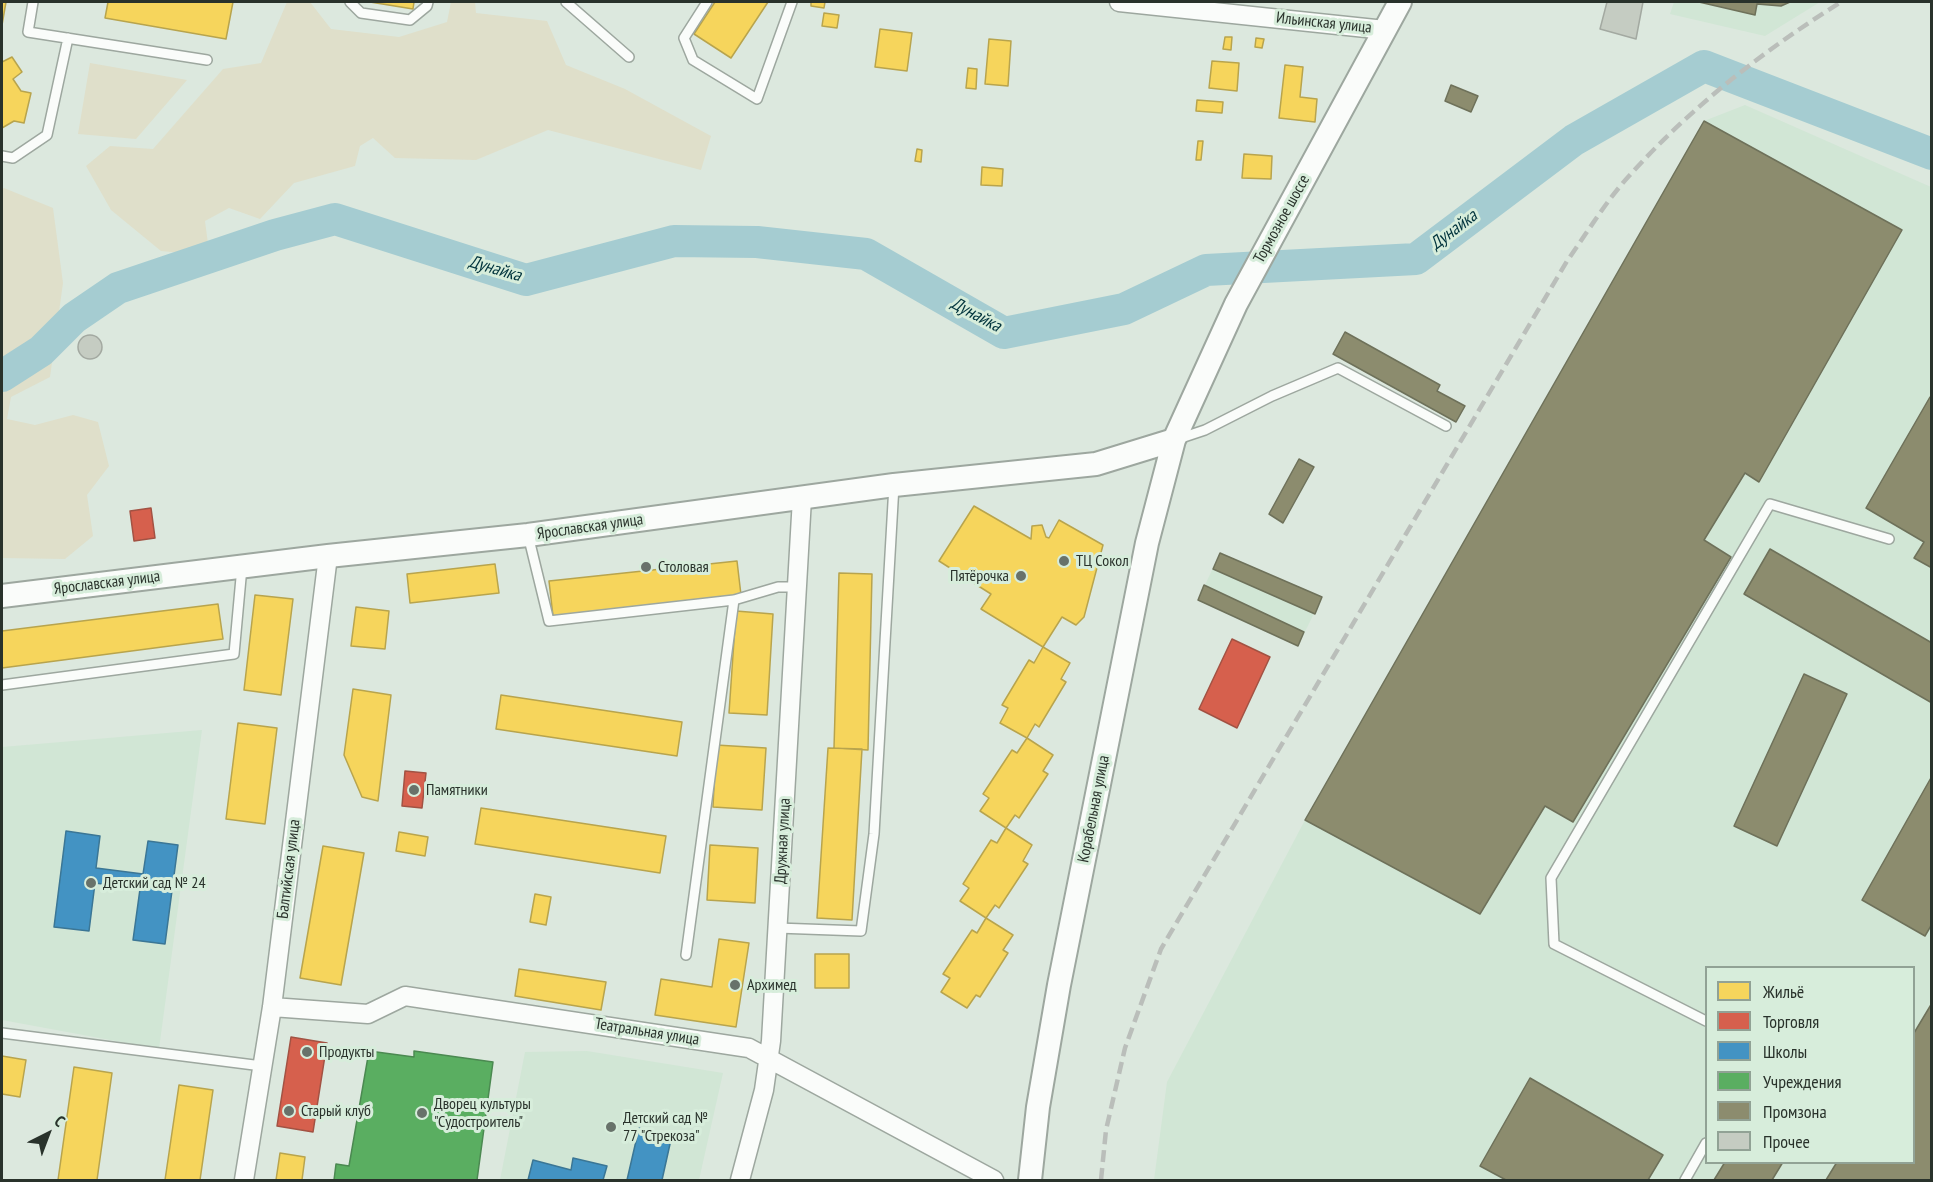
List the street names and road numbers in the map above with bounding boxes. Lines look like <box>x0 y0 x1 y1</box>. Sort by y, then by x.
street label: Ильинская улица <box>1275 8 1373 38</box>
street label: Тормозное шоссе <box>1250 171 1314 267</box>
street label: Ярославская улица <box>536 510 644 544</box>
street label: Ярославская улица <box>53 567 161 599</box>
street label: Корабельная улица <box>1074 754 1114 864</box>
street label: Дружная улица <box>771 798 795 884</box>
street label: Балтийская улица <box>273 818 305 920</box>
street label: Театральная улица <box>594 1014 700 1050</box>

